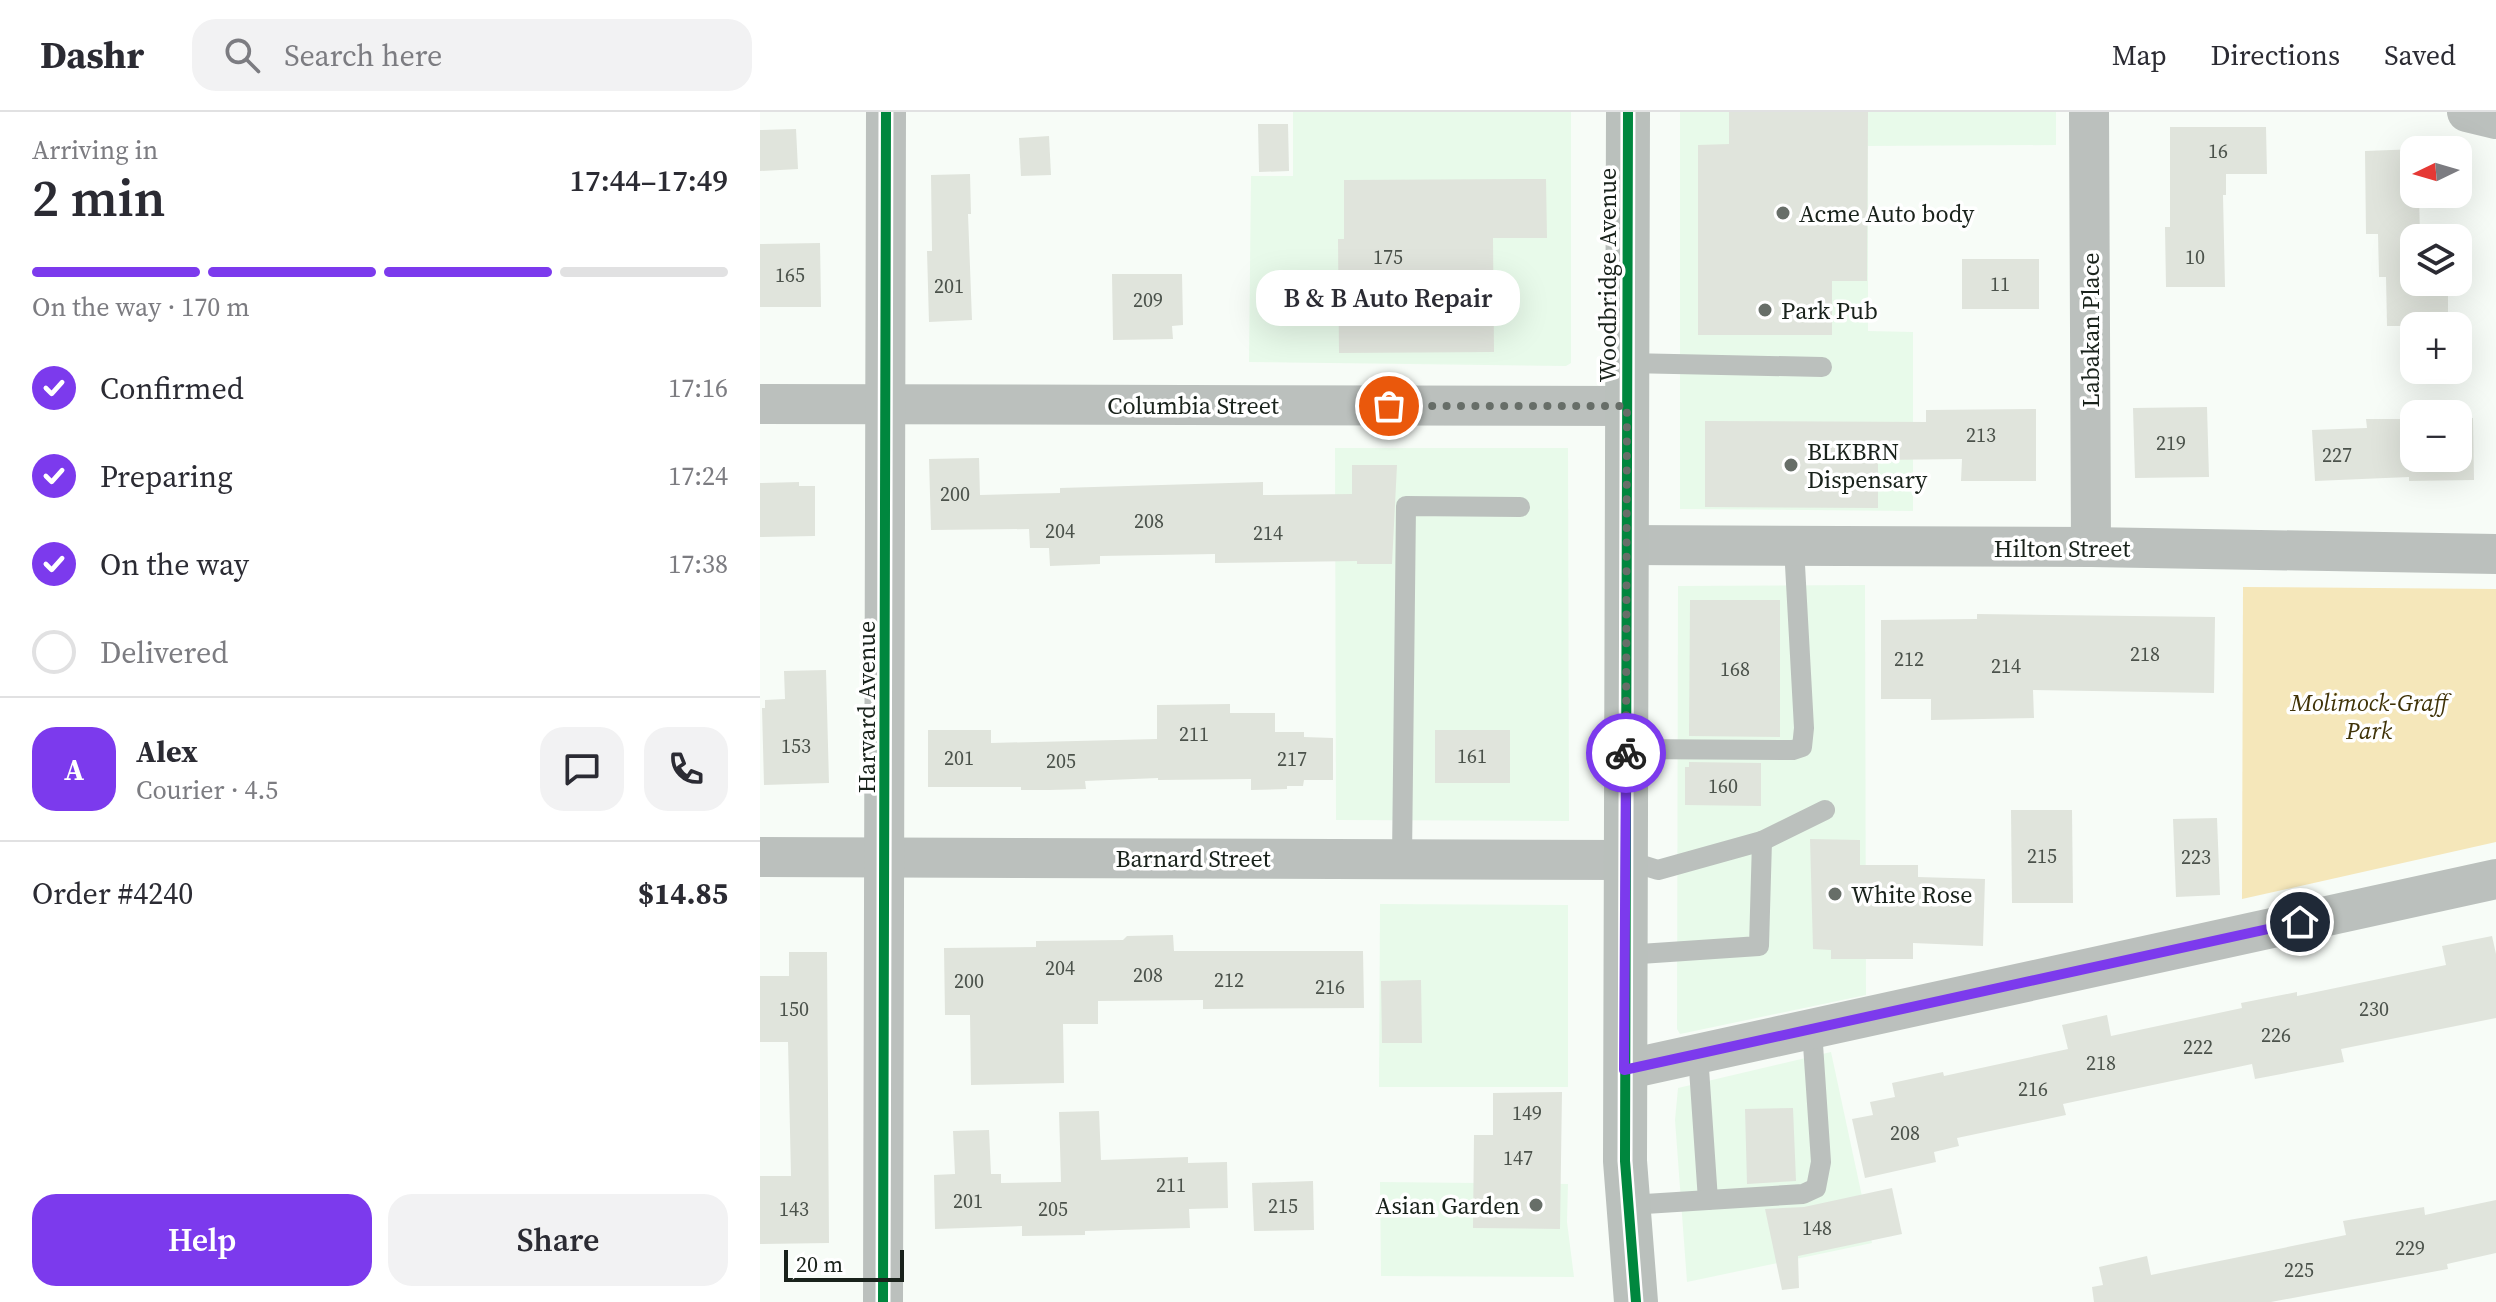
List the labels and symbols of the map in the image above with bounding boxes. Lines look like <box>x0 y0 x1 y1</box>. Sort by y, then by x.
north arrow <box>2400 136 2472 208</box>
house number: 16 <box>2208 137 2228 165</box>
street label: Woodbridge Avenue <box>1591 168 1624 382</box>
place label: Acme Auto body <box>1799 197 1975 230</box>
marker: Acme Auto body <box>1774 204 1792 222</box>
house number: 175 <box>1373 243 1403 271</box>
house number: 10 <box>2185 243 2205 271</box>
street label: Labakan Place <box>2074 252 2107 408</box>
house number: 165 <box>775 261 805 289</box>
callout: B & B Auto Repair <box>1257 270 1521 326</box>
house number: 11 <box>1990 270 2010 298</box>
house number: 201 <box>934 272 964 300</box>
house number: 209 <box>1133 286 1163 314</box>
place label: Park Pub <box>1781 294 1878 327</box>
marker: Park Pub <box>1756 301 1774 319</box>
pin <box>1355 372 1423 440</box>
street label: Columbia Street <box>1107 389 1279 422</box>
house number: 213 <box>1966 421 1996 449</box>
house number: 219 <box>2156 429 2186 457</box>
place label: BLKBRN Dispensary <box>1807 435 1928 496</box>
house number: 227 <box>2322 441 2352 469</box>
marker: BLKBRN Dispensary <box>1782 456 1800 474</box>
house number: 200 <box>940 480 970 508</box>
house number: 208 <box>1134 507 1164 535</box>
house number: 204 <box>1045 517 1075 545</box>
house number: 214 <box>1253 519 1283 547</box>
street label: Hilton Street <box>1994 532 2130 565</box>
street label: Harvard Avenue <box>850 621 883 793</box>
house number: 218 <box>2130 640 2160 668</box>
house number: 212 <box>1894 645 1924 673</box>
house number: 214 <box>1991 652 2021 680</box>
house number: 168 <box>1720 655 1750 683</box>
park label: Molimock-Graff Park <box>2289 686 2452 747</box>
courier <box>1586 713 1666 793</box>
house number: 211 <box>1179 720 1209 748</box>
house number: 153 <box>781 732 811 760</box>
house number: 161 <box>1457 742 1487 770</box>
house number: 201 <box>944 744 974 772</box>
house number: 217 <box>1277 745 1307 773</box>
house number: 205 <box>1046 747 1076 775</box>
house number: 160 <box>1708 772 1738 800</box>
street label: Barnard Street <box>1115 842 1271 875</box>
house number: 215 <box>2027 842 2057 870</box>
house number: 223 <box>2181 843 2211 871</box>
place label: White Rose <box>1851 878 1973 911</box>
marker: White Rose <box>1826 885 1844 903</box>
pin <box>2266 888 2334 956</box>
house number: 204 <box>1045 954 1075 982</box>
house number: 208 <box>1133 961 1163 989</box>
house number: 212 <box>1214 966 1244 994</box>
house number: 200 <box>954 967 984 995</box>
house number: 216 <box>1315 973 1345 1001</box>
house number: 150 <box>779 995 809 1023</box>
house number: 230 <box>2359 995 2389 1023</box>
house number: 226 <box>2261 1021 2291 1049</box>
house number: 222 <box>2183 1033 2213 1061</box>
house number: 218 <box>2086 1049 2116 1077</box>
house number: 216 <box>2018 1075 2048 1103</box>
house number: 149 <box>1512 1099 1542 1127</box>
house number: 208 <box>1890 1119 1920 1147</box>
house number: 147 <box>1503 1144 1533 1172</box>
house number: 211 <box>1156 1171 1186 1199</box>
house number: 201 <box>953 1187 983 1215</box>
place label: Asian Garden <box>1375 1189 1520 1222</box>
house number: 215 <box>1268 1192 1298 1220</box>
house number: 143 <box>779 1195 809 1223</box>
house number: 205 <box>1038 1195 1068 1223</box>
marker: Asian Garden <box>1527 1196 1545 1214</box>
house number: 148 <box>1802 1214 1832 1242</box>
house number: 229 <box>2395 1234 2425 1262</box>
scale bar <box>784 1246 904 1282</box>
house number: 225 <box>2284 1256 2314 1284</box>

